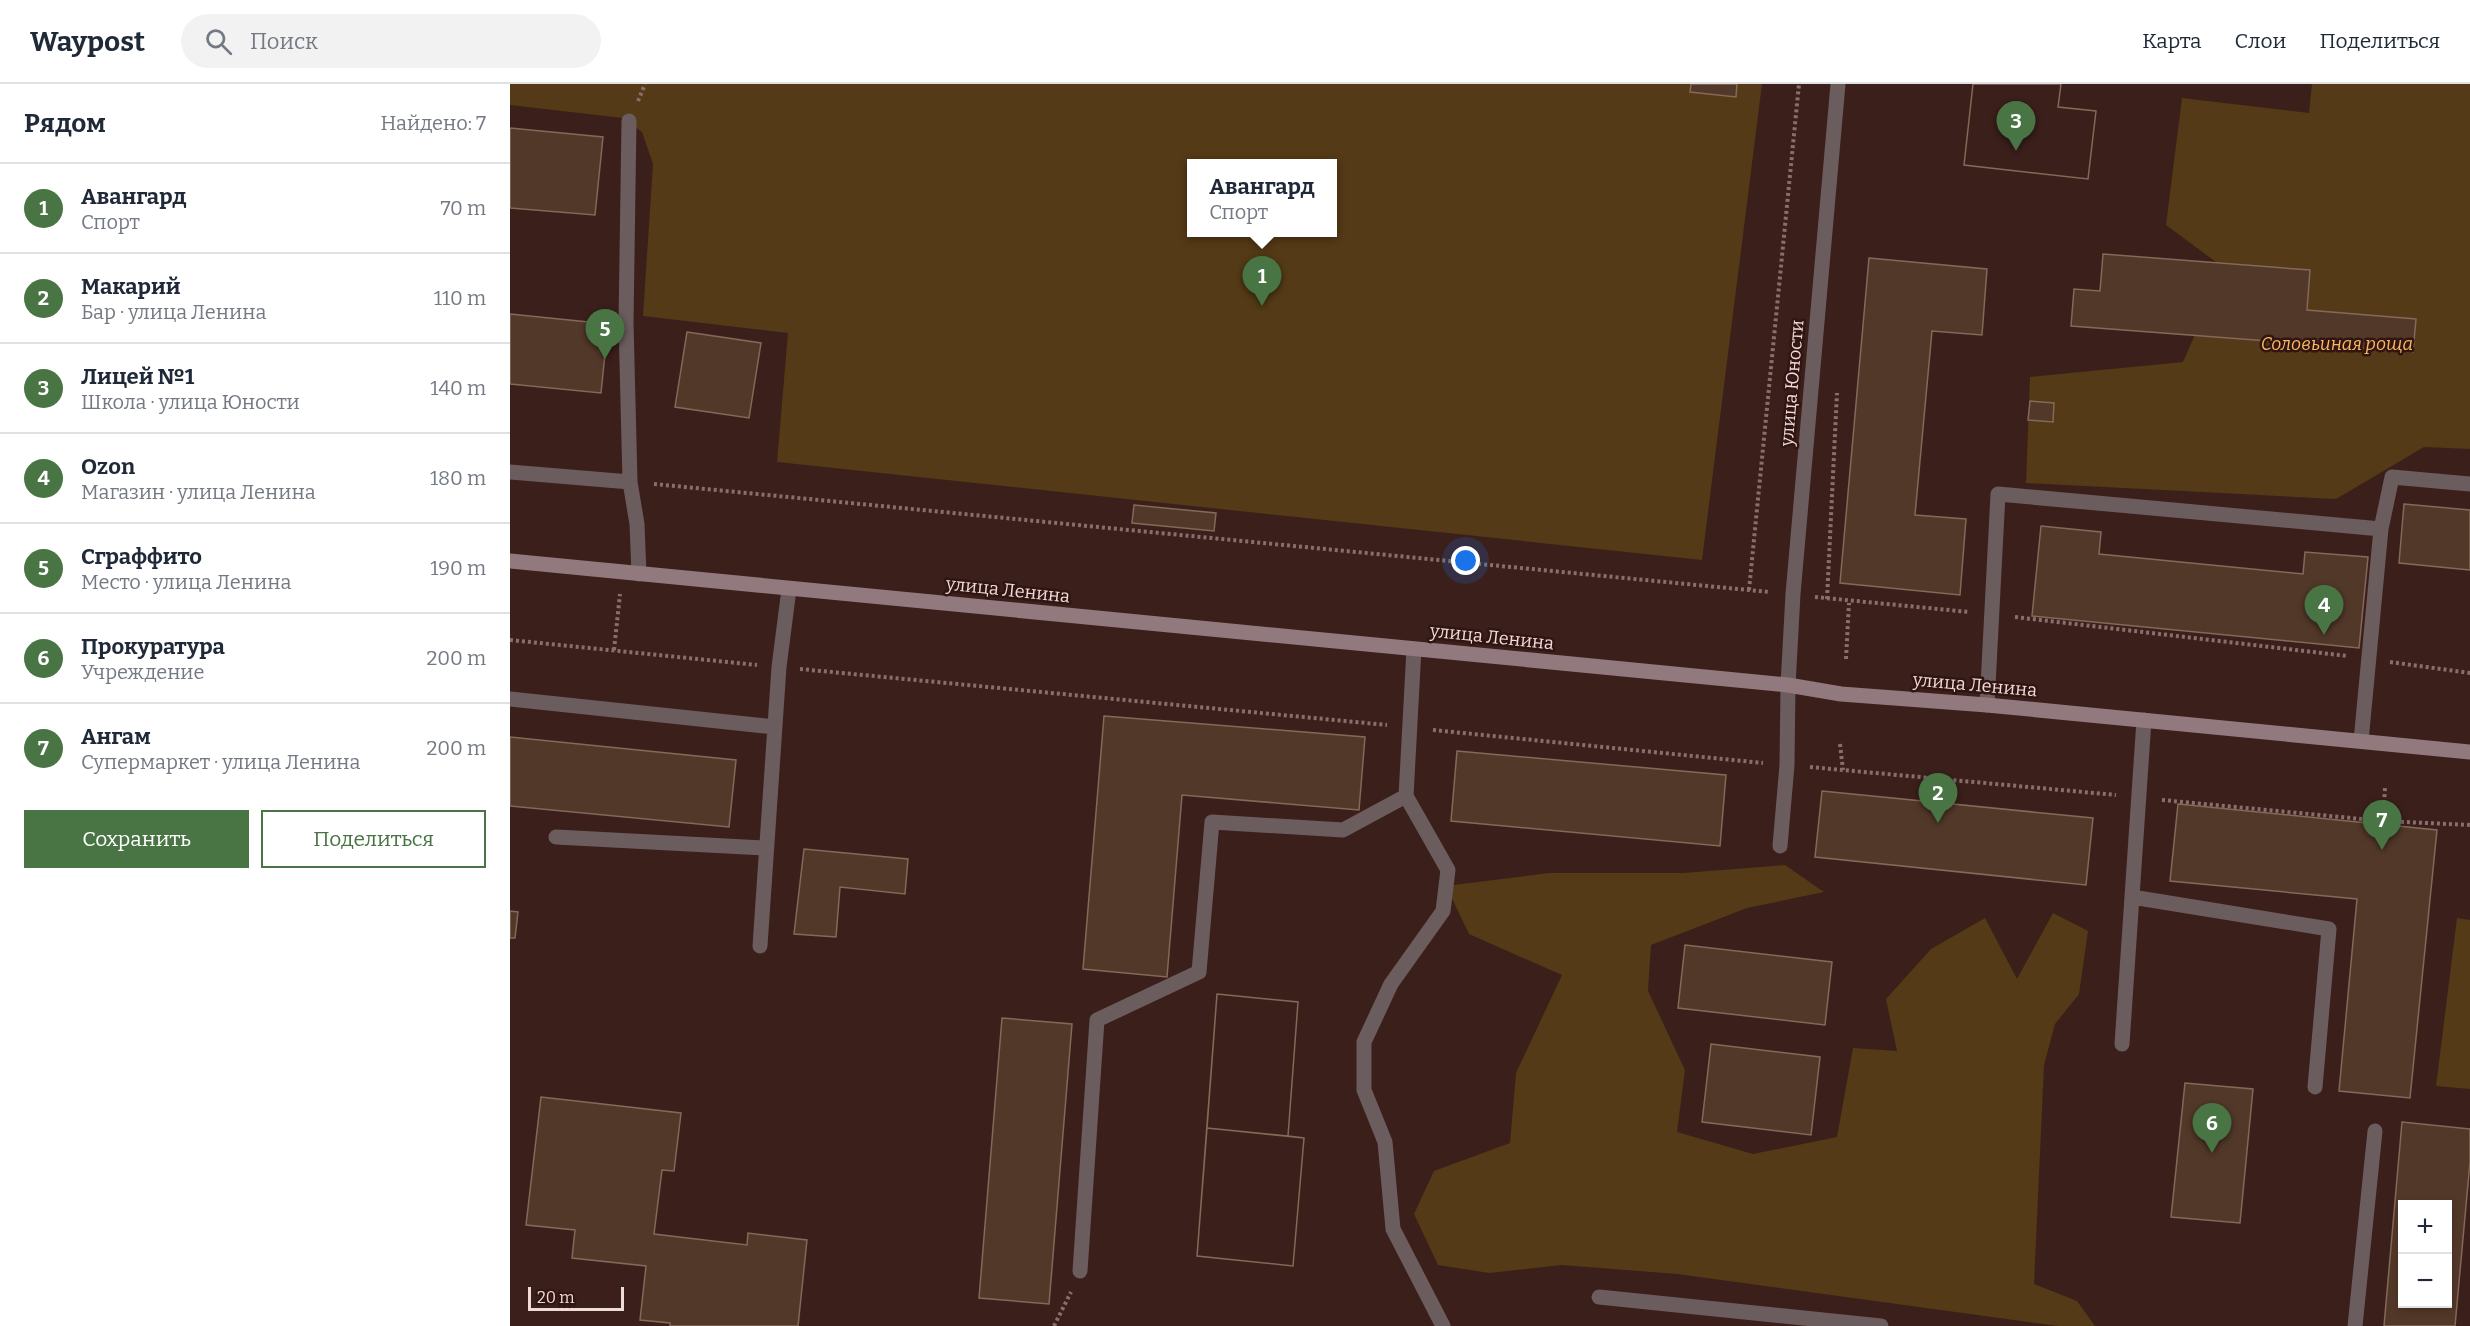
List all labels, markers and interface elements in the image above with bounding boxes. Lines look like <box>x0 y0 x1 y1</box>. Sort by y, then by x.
search box <box>181 14 601 68</box>
text: Waypost <box>30 25 145 58</box>
icon: search <box>202 25 235 58</box>
text: Поиск <box>250 28 318 55</box>
text: Карта <box>2142 28 2201 54</box>
text: Слои <box>2234 28 2286 54</box>
text: Поделиться <box>2319 28 2440 54</box>
pin: 3 <box>1996 101 2036 151</box>
text: Рядом <box>24 108 106 139</box>
text: Найдено: 7 <box>381 111 486 135</box>
popup <box>1187 159 1337 237</box>
text: Авангард <box>1209 173 1315 200</box>
text: Авангард <box>81 183 186 210</box>
text: 1 <box>39 196 48 220</box>
text: 70 m <box>440 196 486 220</box>
text: Спорт <box>1209 200 1268 224</box>
text: Спорт <box>81 210 140 234</box>
pin: 1 <box>1242 256 1281 306</box>
text: Макарий <box>81 273 181 300</box>
text: 2 <box>38 286 49 310</box>
text: 110 m <box>434 286 486 310</box>
text: Бар · улица Ленина <box>81 300 266 324</box>
pin: 5 <box>586 310 625 359</box>
street label: улица Юности <box>1775 319 1808 448</box>
park label: Соловьиная роща <box>2261 333 2413 355</box>
text: Лицей №1 <box>81 363 194 390</box>
text: 3 <box>38 376 49 400</box>
text: 140 m <box>430 376 486 400</box>
text: Школа · улица Юности <box>81 390 300 414</box>
text: Ozon <box>81 453 135 480</box>
text: 4 <box>37 466 50 490</box>
text: 180 m <box>430 466 486 490</box>
text: Магазин · улица Ленина <box>81 480 316 504</box>
text: Сграффито <box>81 543 202 570</box>
your location <box>1451 546 1480 575</box>
text: 5 <box>38 556 49 580</box>
text: 190 m <box>430 556 486 580</box>
text: Место · улица Ленина <box>81 570 291 594</box>
street label: улица Ленина <box>944 572 1071 607</box>
pin: 4 <box>2304 586 2344 635</box>
street label: улица Ленина <box>1428 619 1555 654</box>
text: Прокуратура <box>81 633 225 660</box>
text: 6 <box>38 646 49 670</box>
text: 200 m <box>426 646 486 670</box>
text: Учреждение <box>81 660 205 684</box>
street label: улица Ленина <box>1911 669 2038 701</box>
text: Ангам <box>81 723 151 750</box>
text: 7 <box>38 736 49 760</box>
text: 200 m <box>426 736 486 760</box>
text: Супермаркет · улица Ленина <box>81 750 361 774</box>
pin: 2 <box>1918 774 1958 823</box>
pin: 7 <box>2362 800 2402 850</box>
button: Сохранить <box>24 810 249 868</box>
button: Поделиться <box>261 810 486 868</box>
pin: 6 <box>2192 1104 2232 1153</box>
map controls <box>2398 1200 2452 1308</box>
button: + <box>2398 1200 2452 1254</box>
button: − <box>2398 1254 2452 1308</box>
scale bar <box>528 1284 624 1312</box>
text: 20 m <box>537 1288 574 1307</box>

